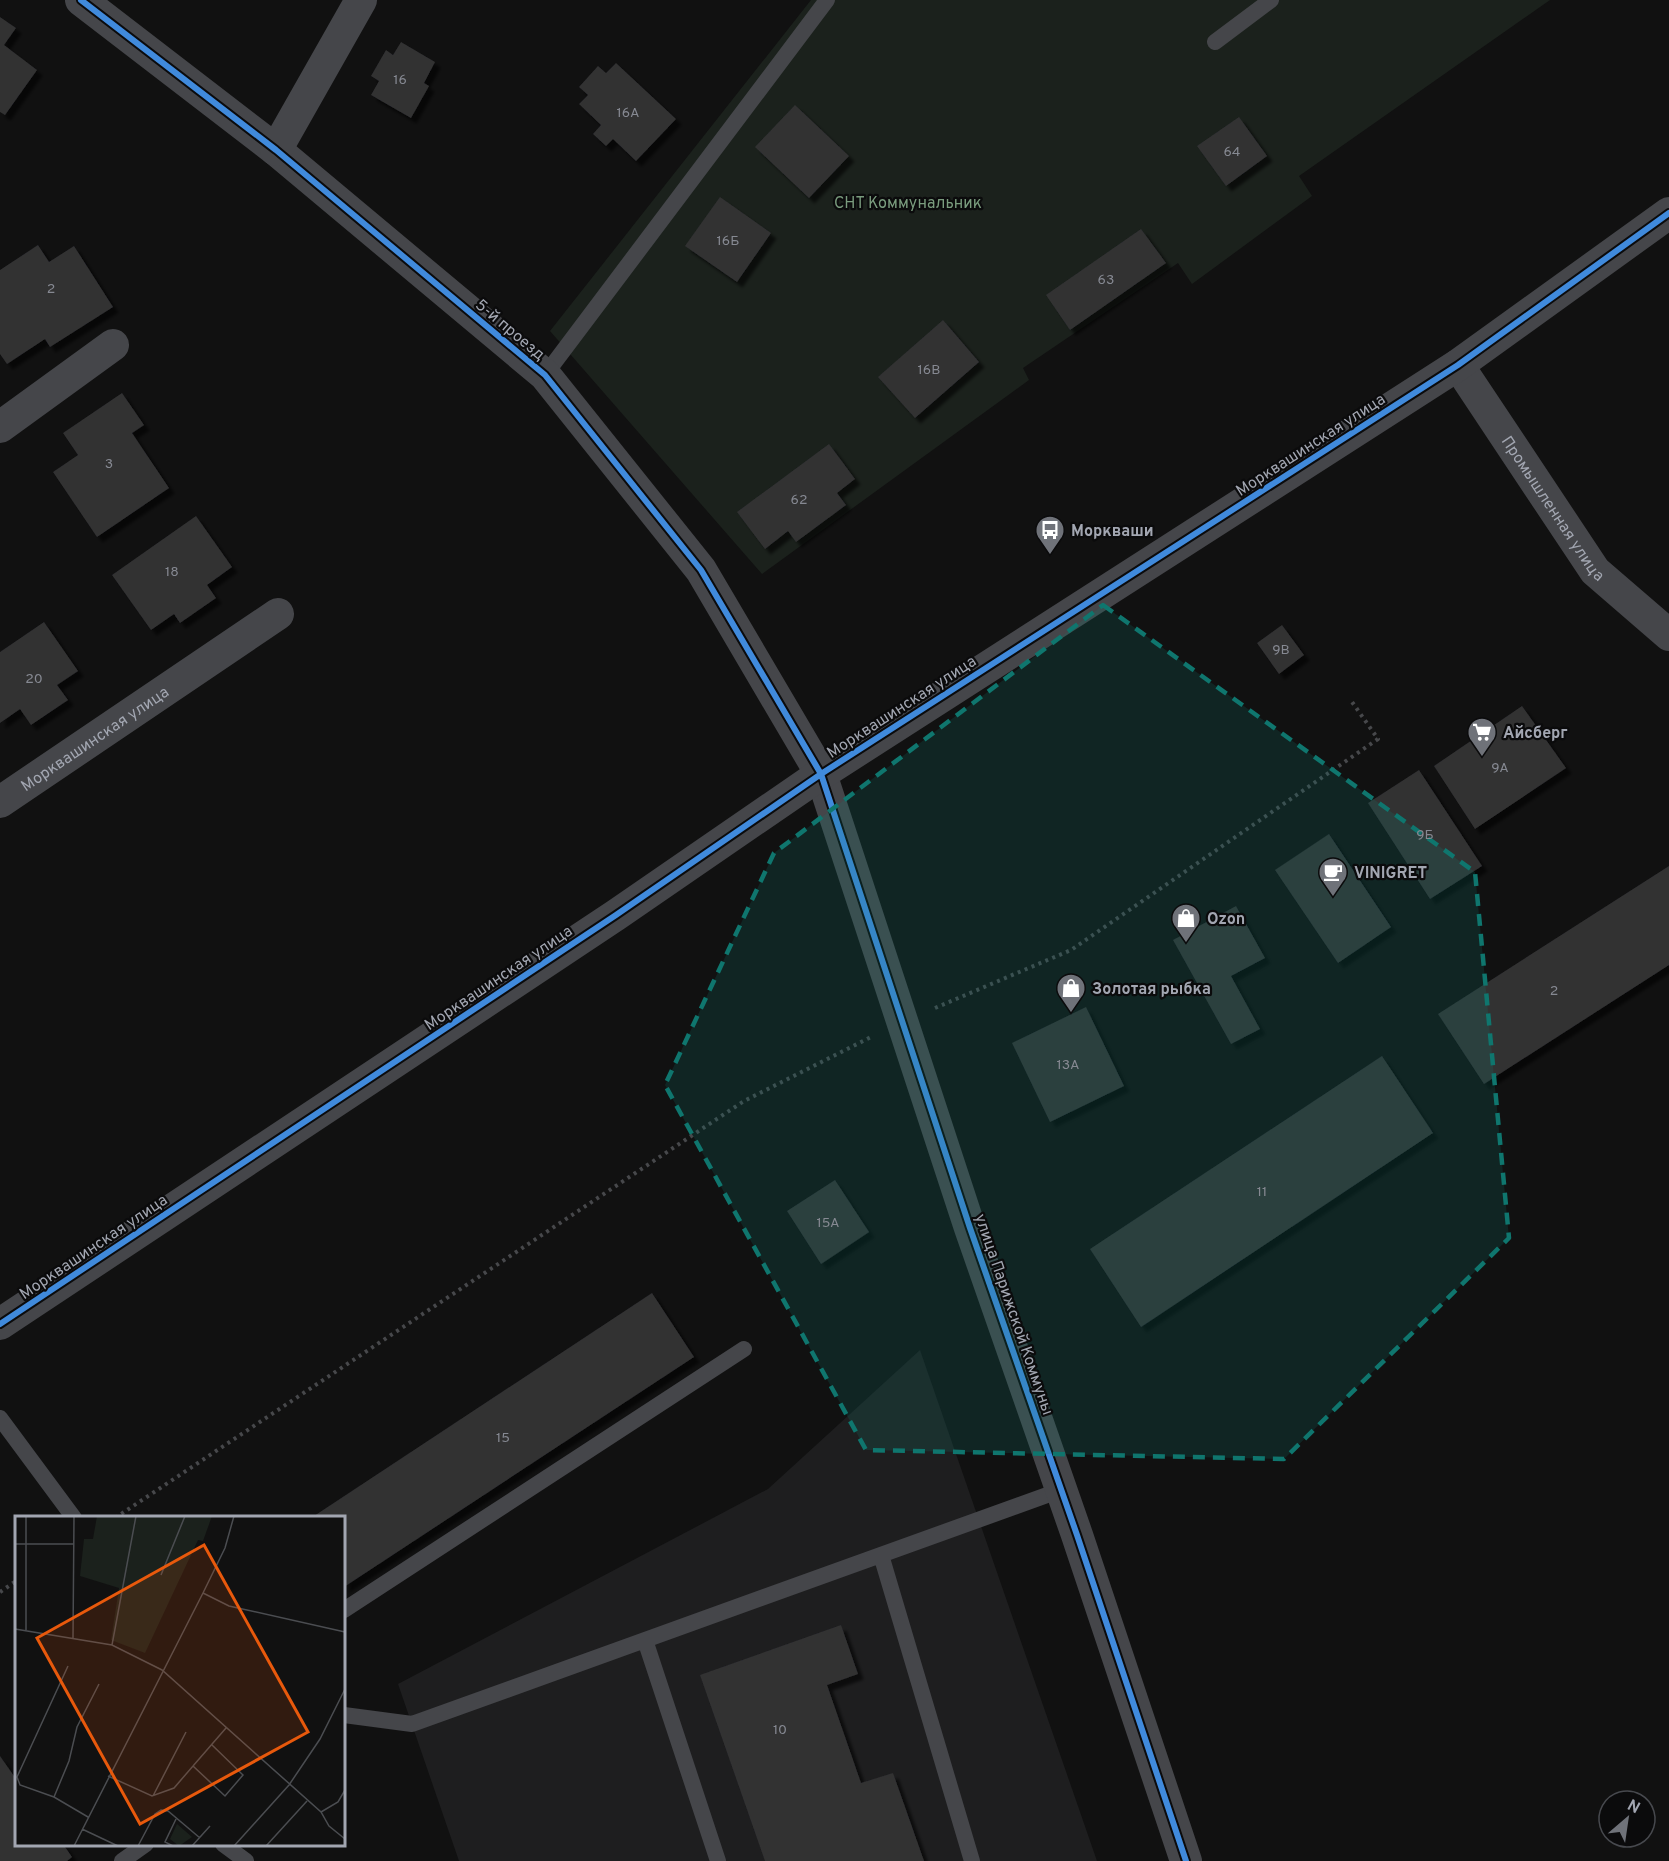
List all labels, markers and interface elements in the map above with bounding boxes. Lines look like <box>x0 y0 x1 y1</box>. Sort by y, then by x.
house number: 16 <box>393 72 407 89</box>
house number: 16А <box>617 105 639 122</box>
house number: 64 <box>1223 144 1241 161</box>
park label: СНТ Коммунальник <box>834 194 982 214</box>
house number: 16Б <box>717 233 739 250</box>
house number: 63 <box>1098 272 1114 289</box>
house number: 2 <box>47 281 55 298</box>
street label: 5-й проезд <box>471 296 549 366</box>
house number: 16В <box>918 362 940 379</box>
street label: Морквашинская улица <box>1233 390 1390 502</box>
street label: Промышленная улица <box>1496 433 1608 587</box>
house number: 3 <box>105 456 113 473</box>
house number: 62 <box>791 492 807 509</box>
bus stop icon: Моркваши <box>1034 514 1066 556</box>
place label: Моркваши <box>1071 522 1154 542</box>
house number: 18 <box>165 564 179 581</box>
house number: 9В <box>1272 642 1290 659</box>
street label: Морквашинская улица <box>824 652 981 764</box>
house number: 20 <box>25 671 43 688</box>
street label: Морквашинская улица <box>18 683 173 797</box>
supermarket icon: Айсберг <box>1466 716 1498 758</box>
place label: Айсберг <box>1503 724 1568 744</box>
house number: 9А <box>1491 760 1509 777</box>
house number: 9Б <box>1416 827 1434 844</box>
cafe icon: VINIGRET <box>1317 856 1349 898</box>
place label: VINIGRET <box>1354 864 1427 884</box>
shop icon: Ozon <box>1170 902 1202 944</box>
place label: Ozon <box>1207 910 1245 930</box>
street label: Морквашинская улица <box>421 922 577 1036</box>
shop icon: Золотая рыбка <box>1055 972 1087 1014</box>
place label: Золотая рыбка <box>1092 980 1211 1000</box>
house number: 2 <box>1550 983 1558 1000</box>
house number: 13А <box>1056 1057 1080 1074</box>
house number: 11 <box>1257 1184 1267 1201</box>
street label: Морквашинская улица <box>16 1191 172 1305</box>
street label: улица Парижской Коммуны <box>969 1211 1057 1418</box>
house number: 15А <box>816 1215 840 1232</box>
house number: 15 <box>496 1430 510 1447</box>
inset map <box>15 1516 345 1846</box>
house number: 10 <box>773 1722 787 1739</box>
north arrow <box>1597 1789 1657 1849</box>
text: N <box>1623 1796 1643 1819</box>

